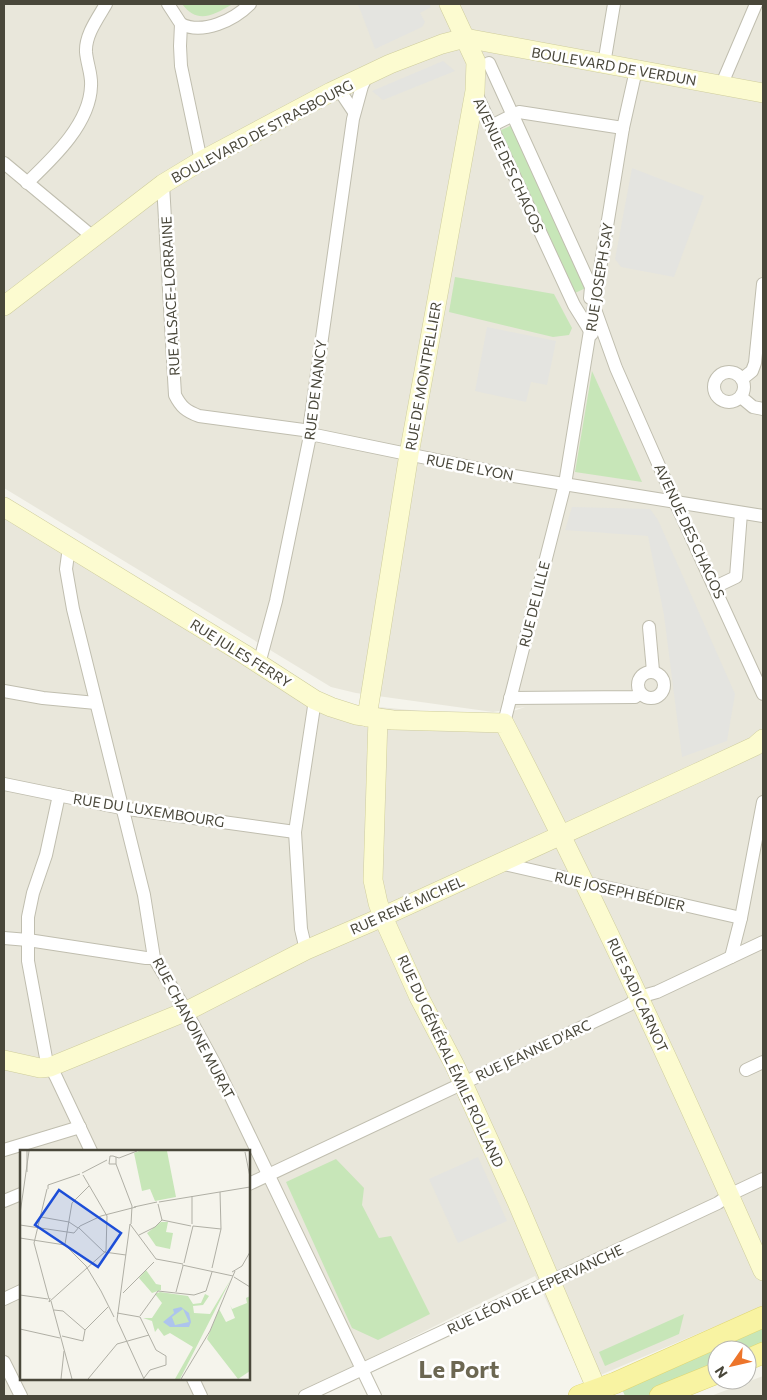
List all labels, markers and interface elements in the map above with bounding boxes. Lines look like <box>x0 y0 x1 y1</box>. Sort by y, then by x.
street label: BOULEVARD DE VERDUN <box>530 43 698 89</box>
street label: BOULEVARD DE STRASBOURG <box>168 76 356 186</box>
street label: AVENUE DES CHAGOS <box>470 95 548 235</box>
street label: RUE ALSACE-LORRAINE <box>157 216 183 376</box>
street label: RUE JOSEPH SAY <box>582 221 616 333</box>
street label: RUE DE MONTPELLIER <box>402 300 444 452</box>
street label: RUE DE NANCY <box>300 339 330 441</box>
street label: RUE DE LYON <box>425 450 515 484</box>
street label: AVENUE DES CHAGOS <box>651 461 729 601</box>
street label: RUE DE LILLE <box>515 559 553 649</box>
street label: RUE JULES FERRY <box>187 615 295 691</box>
street label: RUE DU LUXEMBOURG <box>72 790 226 830</box>
street label: RUE JOSEPH BÉDIER <box>553 868 687 914</box>
street label: RUE RENÉ MICHEL <box>347 872 467 938</box>
street label: RUE SADI CARNOT <box>604 935 672 1055</box>
street label: RUE DU GÉNÉRAL ÉMILE ROLLAND <box>394 952 508 1170</box>
street label: RUE CHANOINE MURAT <box>149 954 239 1102</box>
street label: RUE JEANNE D'ARC <box>473 1016 593 1084</box>
inset map <box>20 1150 250 1380</box>
street label: RUE LÉON DE LEPERVANCHE <box>444 1241 626 1337</box>
north arrow <box>707 1340 757 1390</box>
district label: Le Port <box>419 1354 499 1383</box>
text: N <box>711 1363 731 1382</box>

